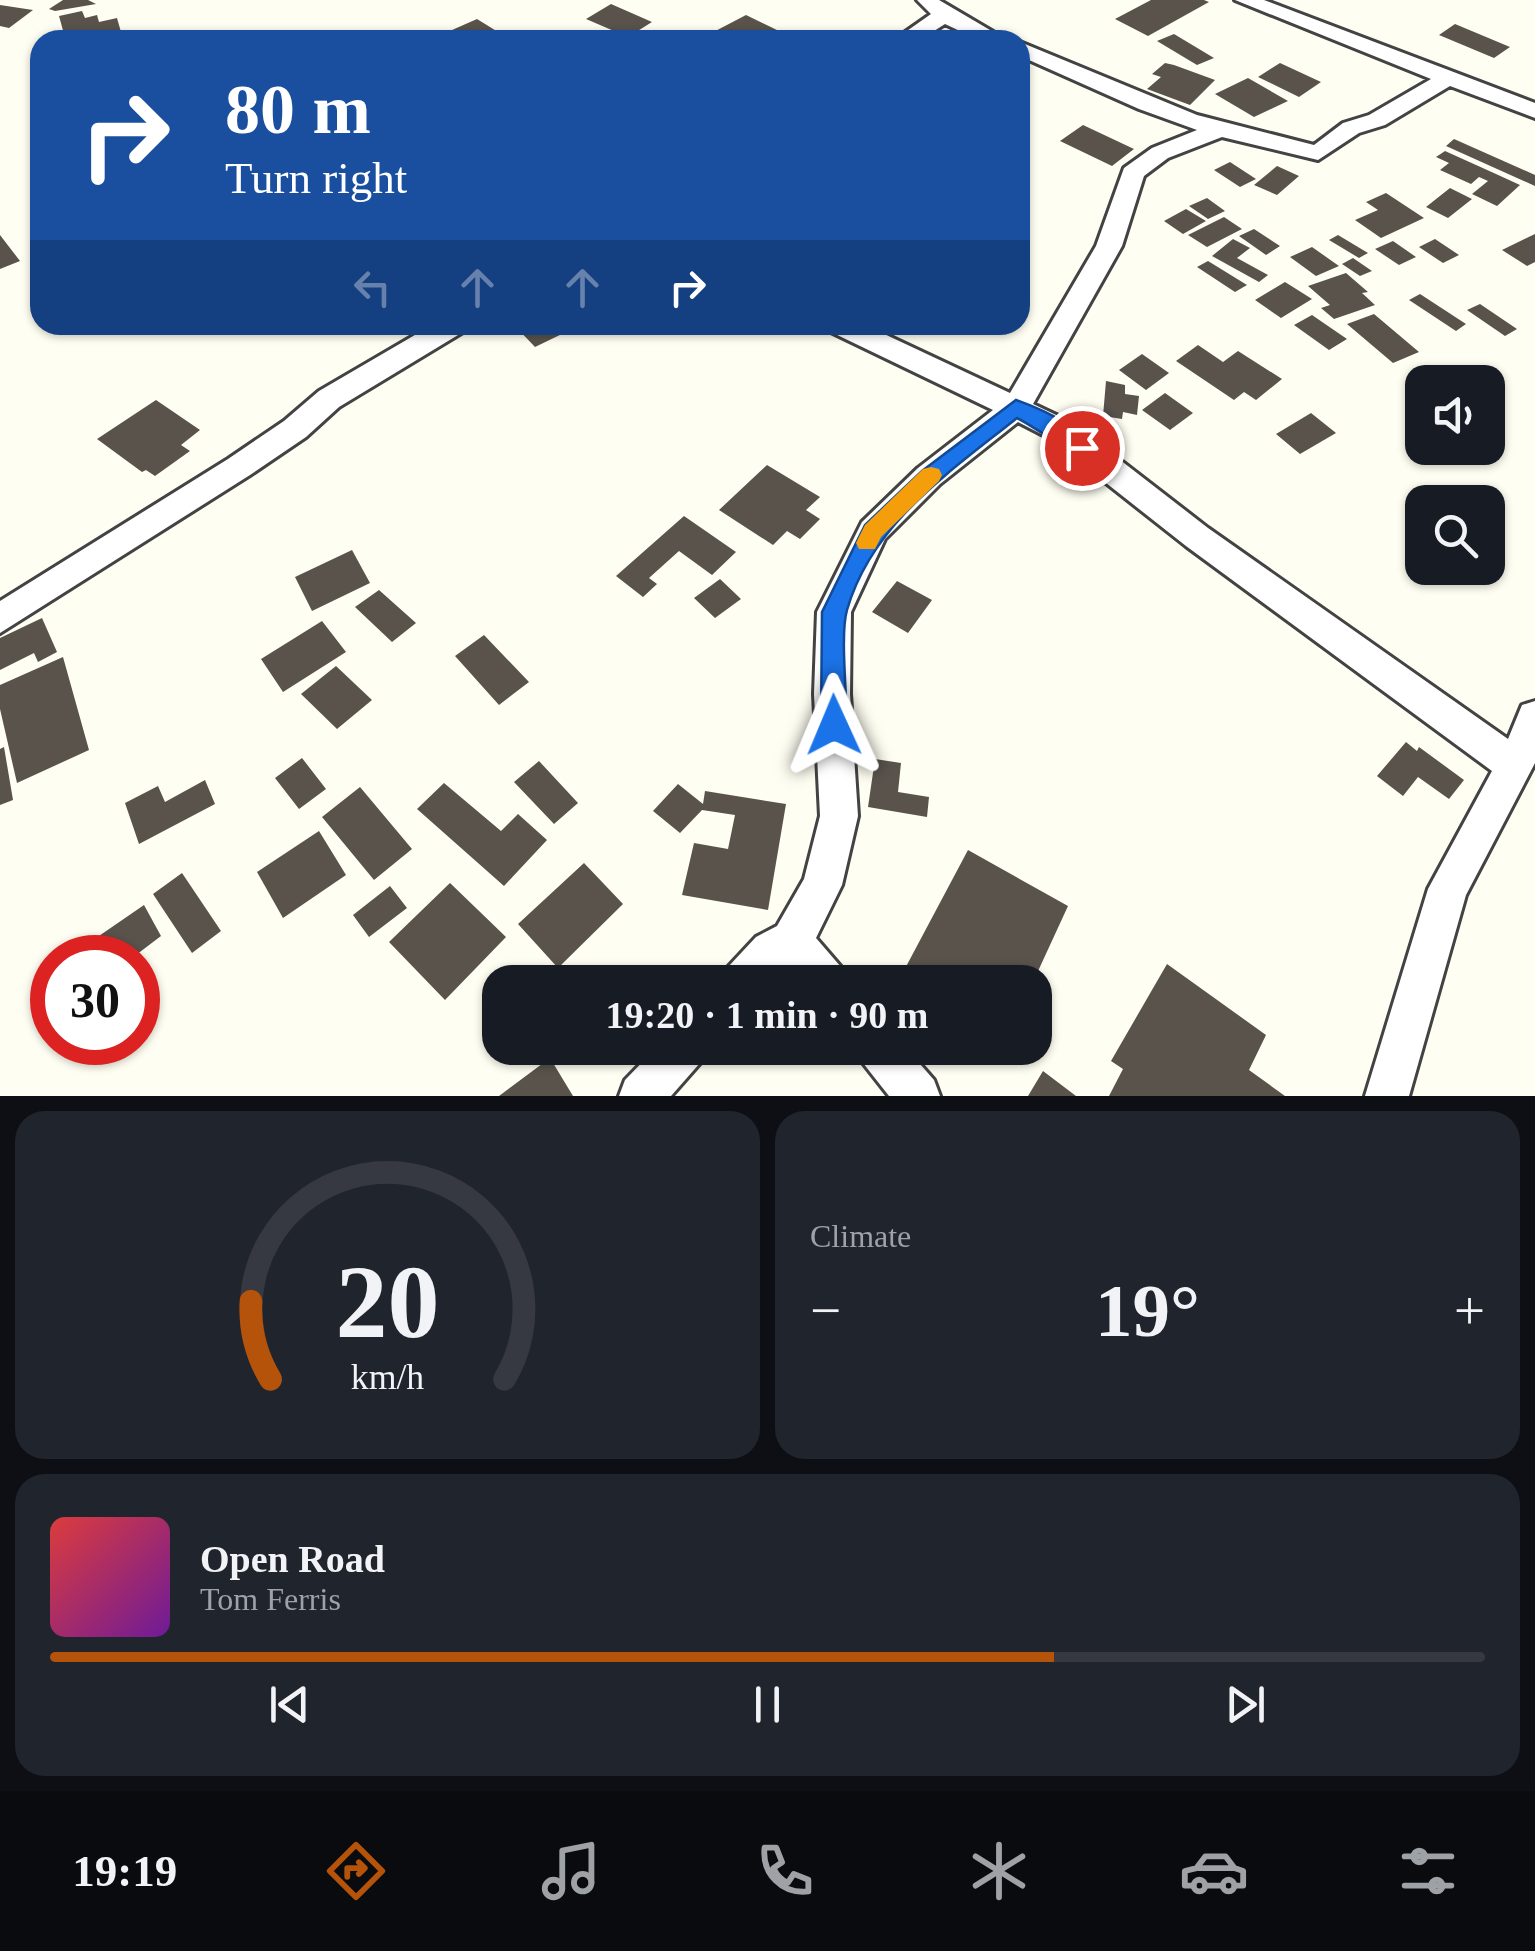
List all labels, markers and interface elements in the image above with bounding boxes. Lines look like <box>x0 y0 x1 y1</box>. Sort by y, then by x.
icon: right <box>60 70 190 200</box>
text: 80 m <box>225 71 371 148</box>
text: Turn right <box>225 153 407 203</box>
icon: left <box>345 260 400 315</box>
icon: ahead <box>450 260 505 315</box>
icon: ahead <box>555 260 610 315</box>
icon: right <box>660 260 715 315</box>
map controls <box>1405 365 1505 585</box>
button: sound <box>1405 365 1505 465</box>
pin <box>1040 406 1125 491</box>
icon: arrive <box>1055 421 1110 476</box>
button: search <box>1405 485 1505 585</box>
position arrow <box>782 673 886 777</box>
speed limit sign: 30 <box>30 935 160 1065</box>
text: 19:20 · 1 min · 90 m <box>606 994 929 1036</box>
text: Climate <box>810 1218 911 1254</box>
text: 20 <box>336 1244 440 1359</box>
text: 19° <box>1095 1269 1200 1352</box>
text: − <box>810 1280 841 1341</box>
text: + <box>1454 1280 1485 1341</box>
text: km/h <box>351 1357 424 1397</box>
text: Open Road <box>200 1538 385 1580</box>
text: Tom Ferris <box>200 1581 341 1617</box>
icon: previous <box>262 1677 317 1732</box>
icon: pause <box>740 1677 795 1732</box>
icon: next <box>1218 1677 1273 1732</box>
icon: directions <box>321 1836 391 1906</box>
icon: music <box>536 1836 606 1906</box>
icon: phone <box>750 1836 820 1906</box>
icon: climate <box>964 1836 1034 1906</box>
icon: car <box>1179 1836 1249 1906</box>
icon: filters <box>1393 1836 1463 1906</box>
text: 19:19 <box>72 1846 177 1896</box>

